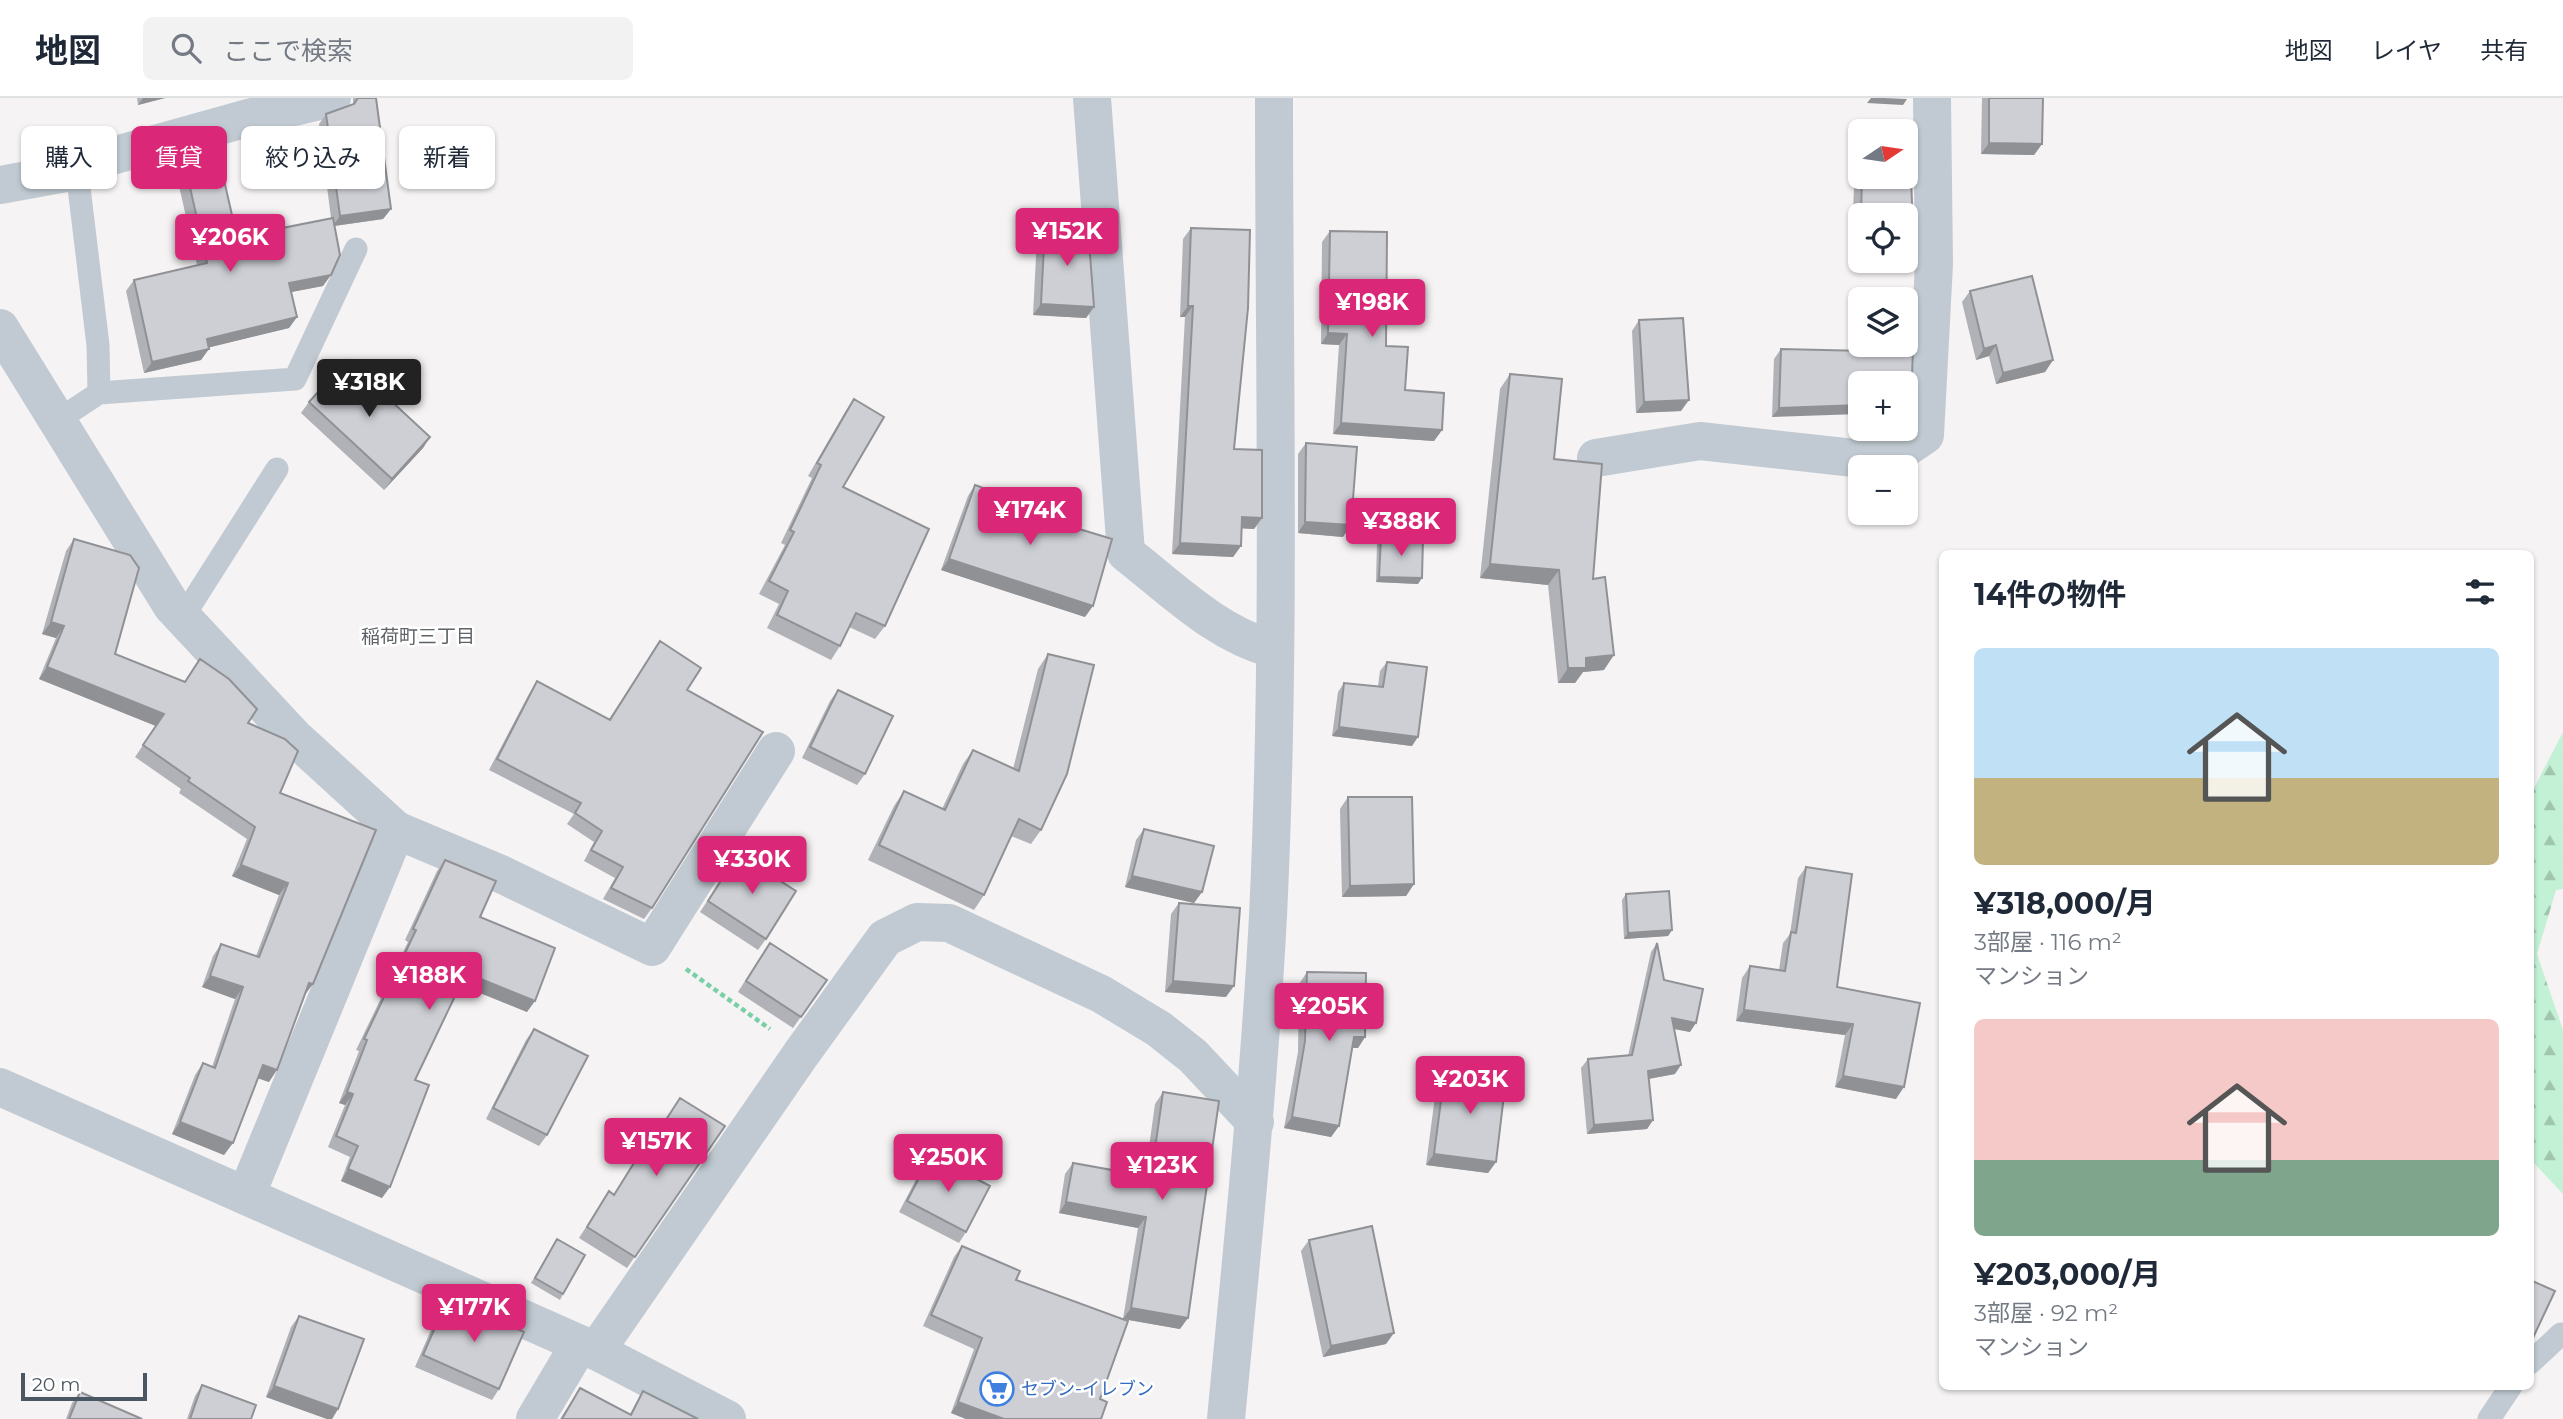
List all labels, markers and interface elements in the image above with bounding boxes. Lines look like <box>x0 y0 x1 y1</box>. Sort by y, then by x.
search box <box>143 17 633 80</box>
icon: search <box>167 29 205 67</box>
text: 地図 <box>35 30 101 70</box>
text: ここで検索 <box>223 35 353 67</box>
text: 地図 <box>2285 36 2333 65</box>
text: レイヤ <box>2371 36 2442 65</box>
text: 共有 <box>2480 36 2528 65</box>
north arrow <box>1848 119 1918 189</box>
map controls <box>1848 119 1918 525</box>
chip: 購入 <box>21 126 117 189</box>
chip: 賃貸 <box>131 126 227 189</box>
chip: 絞り込み <box>241 126 385 189</box>
chip: 新着 <box>399 126 495 189</box>
button: locate <box>1848 203 1918 273</box>
pin: ¥152K <box>1018 208 1116 268</box>
pin: ¥206K <box>181 214 279 274</box>
text: ¥152K <box>1032 217 1102 245</box>
text: ¥206K <box>191 223 269 251</box>
pin: ¥198K <box>1323 280 1421 339</box>
button: layers <box>1848 287 1918 357</box>
text: ¥198K <box>1335 288 1409 316</box>
pin: ¥318K <box>320 360 418 419</box>
text: ¥318K <box>333 368 405 396</box>
button: + <box>1848 371 1918 441</box>
button: − <box>1848 455 1918 525</box>
pin: ¥174K <box>981 488 1079 547</box>
text: ¥174K <box>994 496 1066 524</box>
pin: ¥388K <box>1352 498 1450 558</box>
text: ¥388K <box>1362 507 1440 535</box>
icon: filters <box>2461 573 2499 611</box>
text: 14件の物件 <box>1974 576 2126 613</box>
district label: 稲荷町三丁目 <box>361 625 475 648</box>
icon: home <box>2174 694 2300 820</box>
pin: ¥330K <box>703 836 801 896</box>
text: ¥330K <box>714 845 790 873</box>
text: ¥318,000/月 <box>1974 885 2156 922</box>
text: 3部屋 · 116 m² <box>1974 928 2122 956</box>
pin: ¥188K <box>380 953 478 1012</box>
text: ¥188K <box>392 961 466 989</box>
text: マンション <box>1974 962 2089 990</box>
pin: ¥205K <box>1280 984 1378 1043</box>
text: ¥205K <box>1291 992 1367 1020</box>
pin: ¥203K <box>1421 1056 1519 1116</box>
text: ¥203K <box>1432 1065 1508 1093</box>
icon: home <box>2174 1065 2300 1191</box>
pin: ¥157K <box>607 1118 705 1178</box>
text: ¥157K <box>620 1127 692 1155</box>
pin: ¥250K <box>899 1134 997 1194</box>
pin: ¥123K <box>1113 1142 1211 1202</box>
text: ¥250K <box>910 1143 986 1171</box>
text: ¥123K <box>1127 1151 1197 1179</box>
text: ¥203,000/月 <box>1974 1256 2161 1293</box>
pin: ¥177K <box>425 1284 523 1344</box>
text: ¥177K <box>438 1293 510 1321</box>
text: 3部屋 · 92 m² <box>1974 1299 2118 1327</box>
text: マンション <box>1974 1333 2089 1361</box>
scale bar <box>21 1370 147 1402</box>
supermarket icon: セブン-イレブン <box>978 1370 1016 1408</box>
text: 20 m <box>32 1373 80 1396</box>
place label: セブン-イレブン <box>1021 1378 1154 1400</box>

